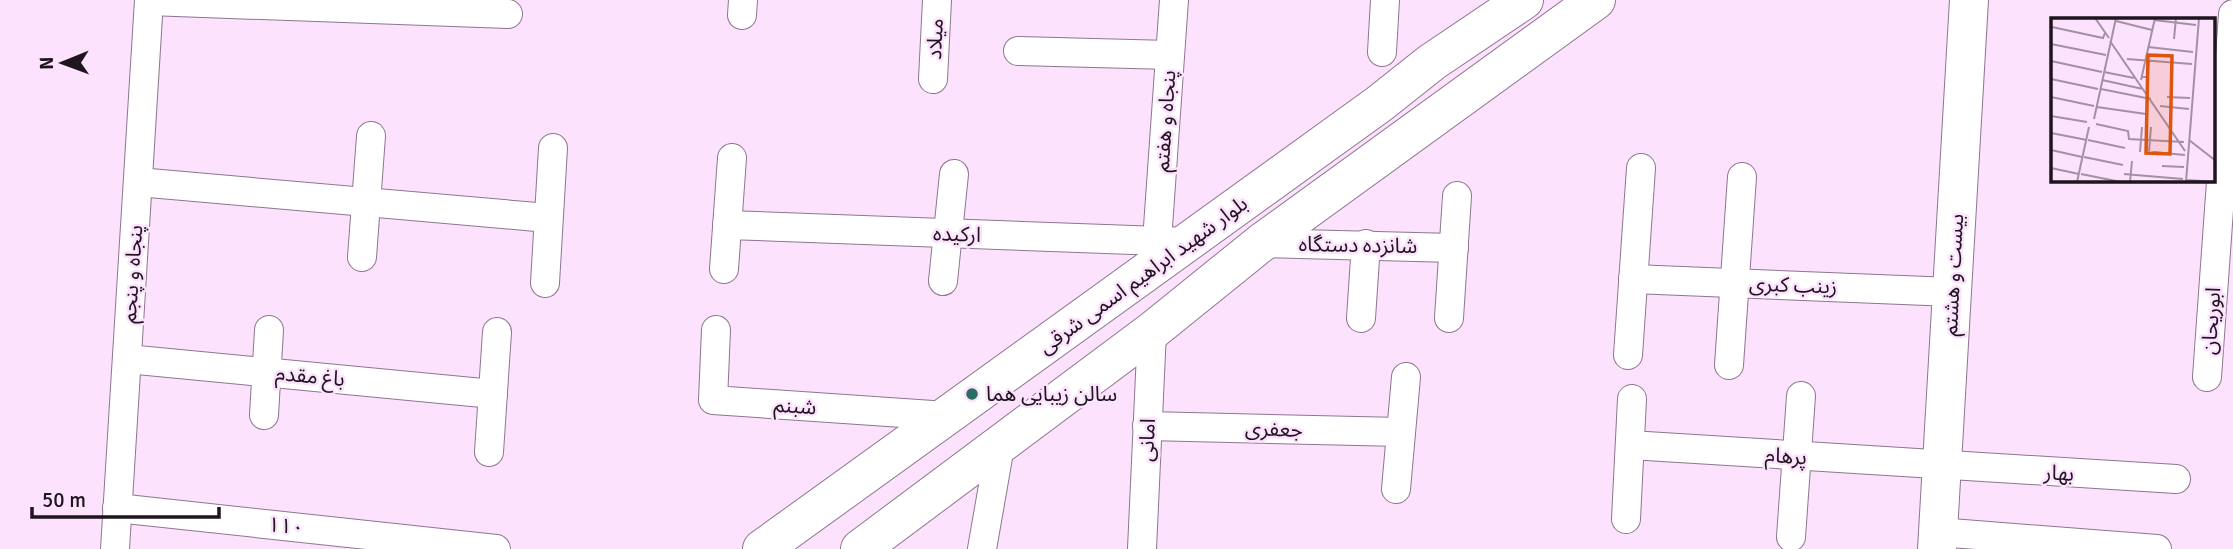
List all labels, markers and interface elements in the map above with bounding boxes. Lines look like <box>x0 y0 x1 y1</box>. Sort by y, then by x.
street label: میلاد <box>921 18 949 60</box>
inset map <box>2051 18 2216 182</box>
north arrow <box>28 28 98 98</box>
text: N <box>35 56 59 70</box>
street label: پنجاه و هفتم <box>1148 69 1184 173</box>
street label: بلوار شهید ابراهیم اسمی شرقی <box>1033 190 1254 361</box>
street label: بیست و هشتم <box>1937 213 1971 337</box>
street label: ارکیده <box>933 220 981 248</box>
street label: پنجاه و پنجم <box>116 224 150 324</box>
street label: شانزده دستگاه <box>1298 231 1418 259</box>
street label: زینب کبری <box>1748 270 1838 300</box>
street label: ابوریحان <box>2196 286 2226 356</box>
street label: باغ مقدم <box>274 360 346 395</box>
place label: سالن زیبایی هما <box>986 381 1117 407</box>
marker: سالن زیبایی هما <box>964 386 980 402</box>
street label: شبنم <box>773 392 817 422</box>
street label: جعفری <box>1245 415 1303 443</box>
street label: امانی <box>1133 418 1161 462</box>
street label: پرهام <box>1764 442 1808 473</box>
street label: بهار <box>2042 459 2075 487</box>
scale bar <box>32 476 219 520</box>
text: 50 m <box>42 487 86 513</box>
street label: ۱۱۰ <box>267 511 305 541</box>

